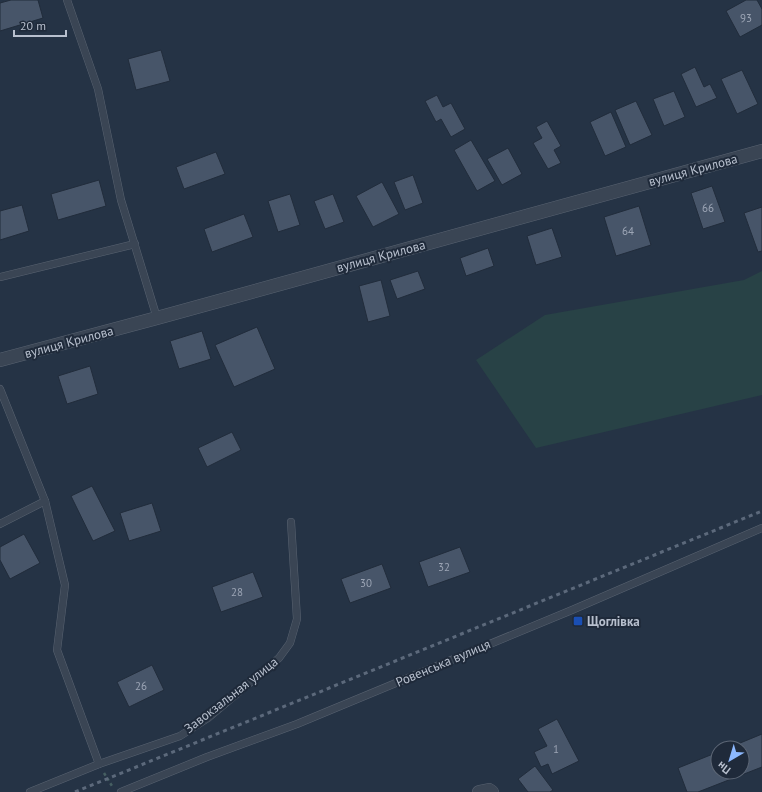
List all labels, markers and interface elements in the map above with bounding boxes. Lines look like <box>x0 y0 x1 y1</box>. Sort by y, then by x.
house number: 93 <box>740 11 752 25</box>
scale bar <box>14 12 66 38</box>
text: 20 m <box>20 18 46 33</box>
street label: вулиця Крилова <box>647 150 739 190</box>
house number: 66 <box>702 201 714 215</box>
house number: 64 <box>622 224 634 238</box>
street label: вулиця Крилова <box>335 236 427 276</box>
street label: вулиця Крилова <box>23 322 115 362</box>
house number: 32 <box>438 560 450 574</box>
house number: 30 <box>360 576 372 590</box>
house number: 28 <box>231 585 243 599</box>
place label: Щоглівка <box>587 613 640 630</box>
marker: Щоглівка <box>572 615 584 627</box>
street label: Ровенська вулиця <box>393 635 493 691</box>
street label: Завокзальная улица <box>181 653 281 737</box>
house number: 26 <box>135 679 147 693</box>
north arrow <box>710 740 750 780</box>
house number: 1 <box>553 742 559 756</box>
text: Пн <box>714 758 733 777</box>

